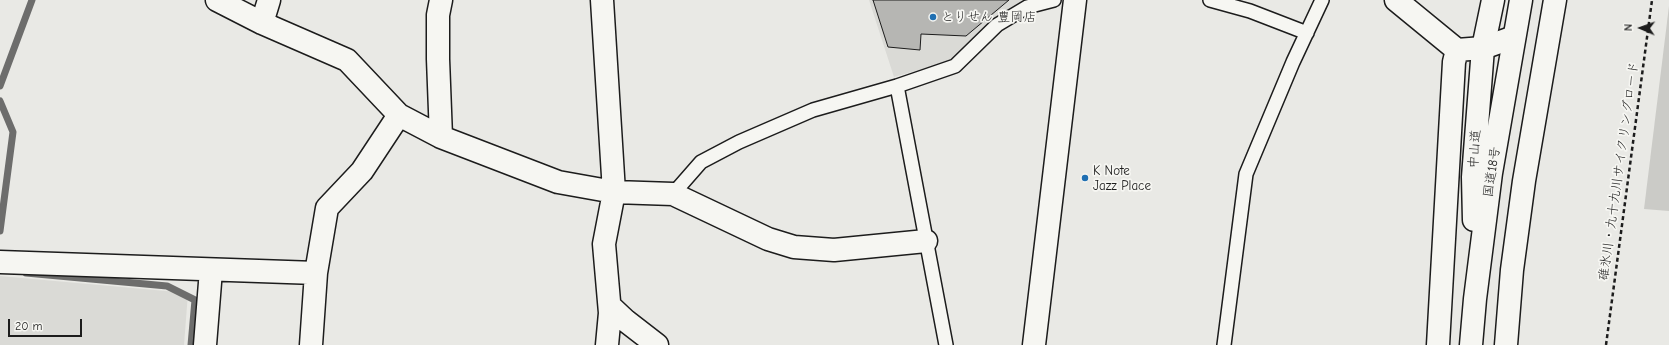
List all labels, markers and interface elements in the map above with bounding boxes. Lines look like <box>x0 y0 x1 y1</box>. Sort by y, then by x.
north arrow <box>1621 8 1661 48</box>
place label: とりせん 豊岡店 <box>941 9 1036 25</box>
marker: とりせん 豊岡店 <box>928 12 938 22</box>
text: N <box>1622 24 1635 31</box>
street label: 碓氷川・九十九川サイクリングロード <box>1596 60 1642 282</box>
street label: 中山道 <box>1466 129 1484 169</box>
street label: 国道18号 <box>1480 146 1504 198</box>
place label: K Note Jazz Place <box>1093 163 1151 194</box>
marker: K Note Jazz Place <box>1080 173 1090 183</box>
scale bar <box>10 311 84 337</box>
text: 20 m <box>15 319 43 333</box>

